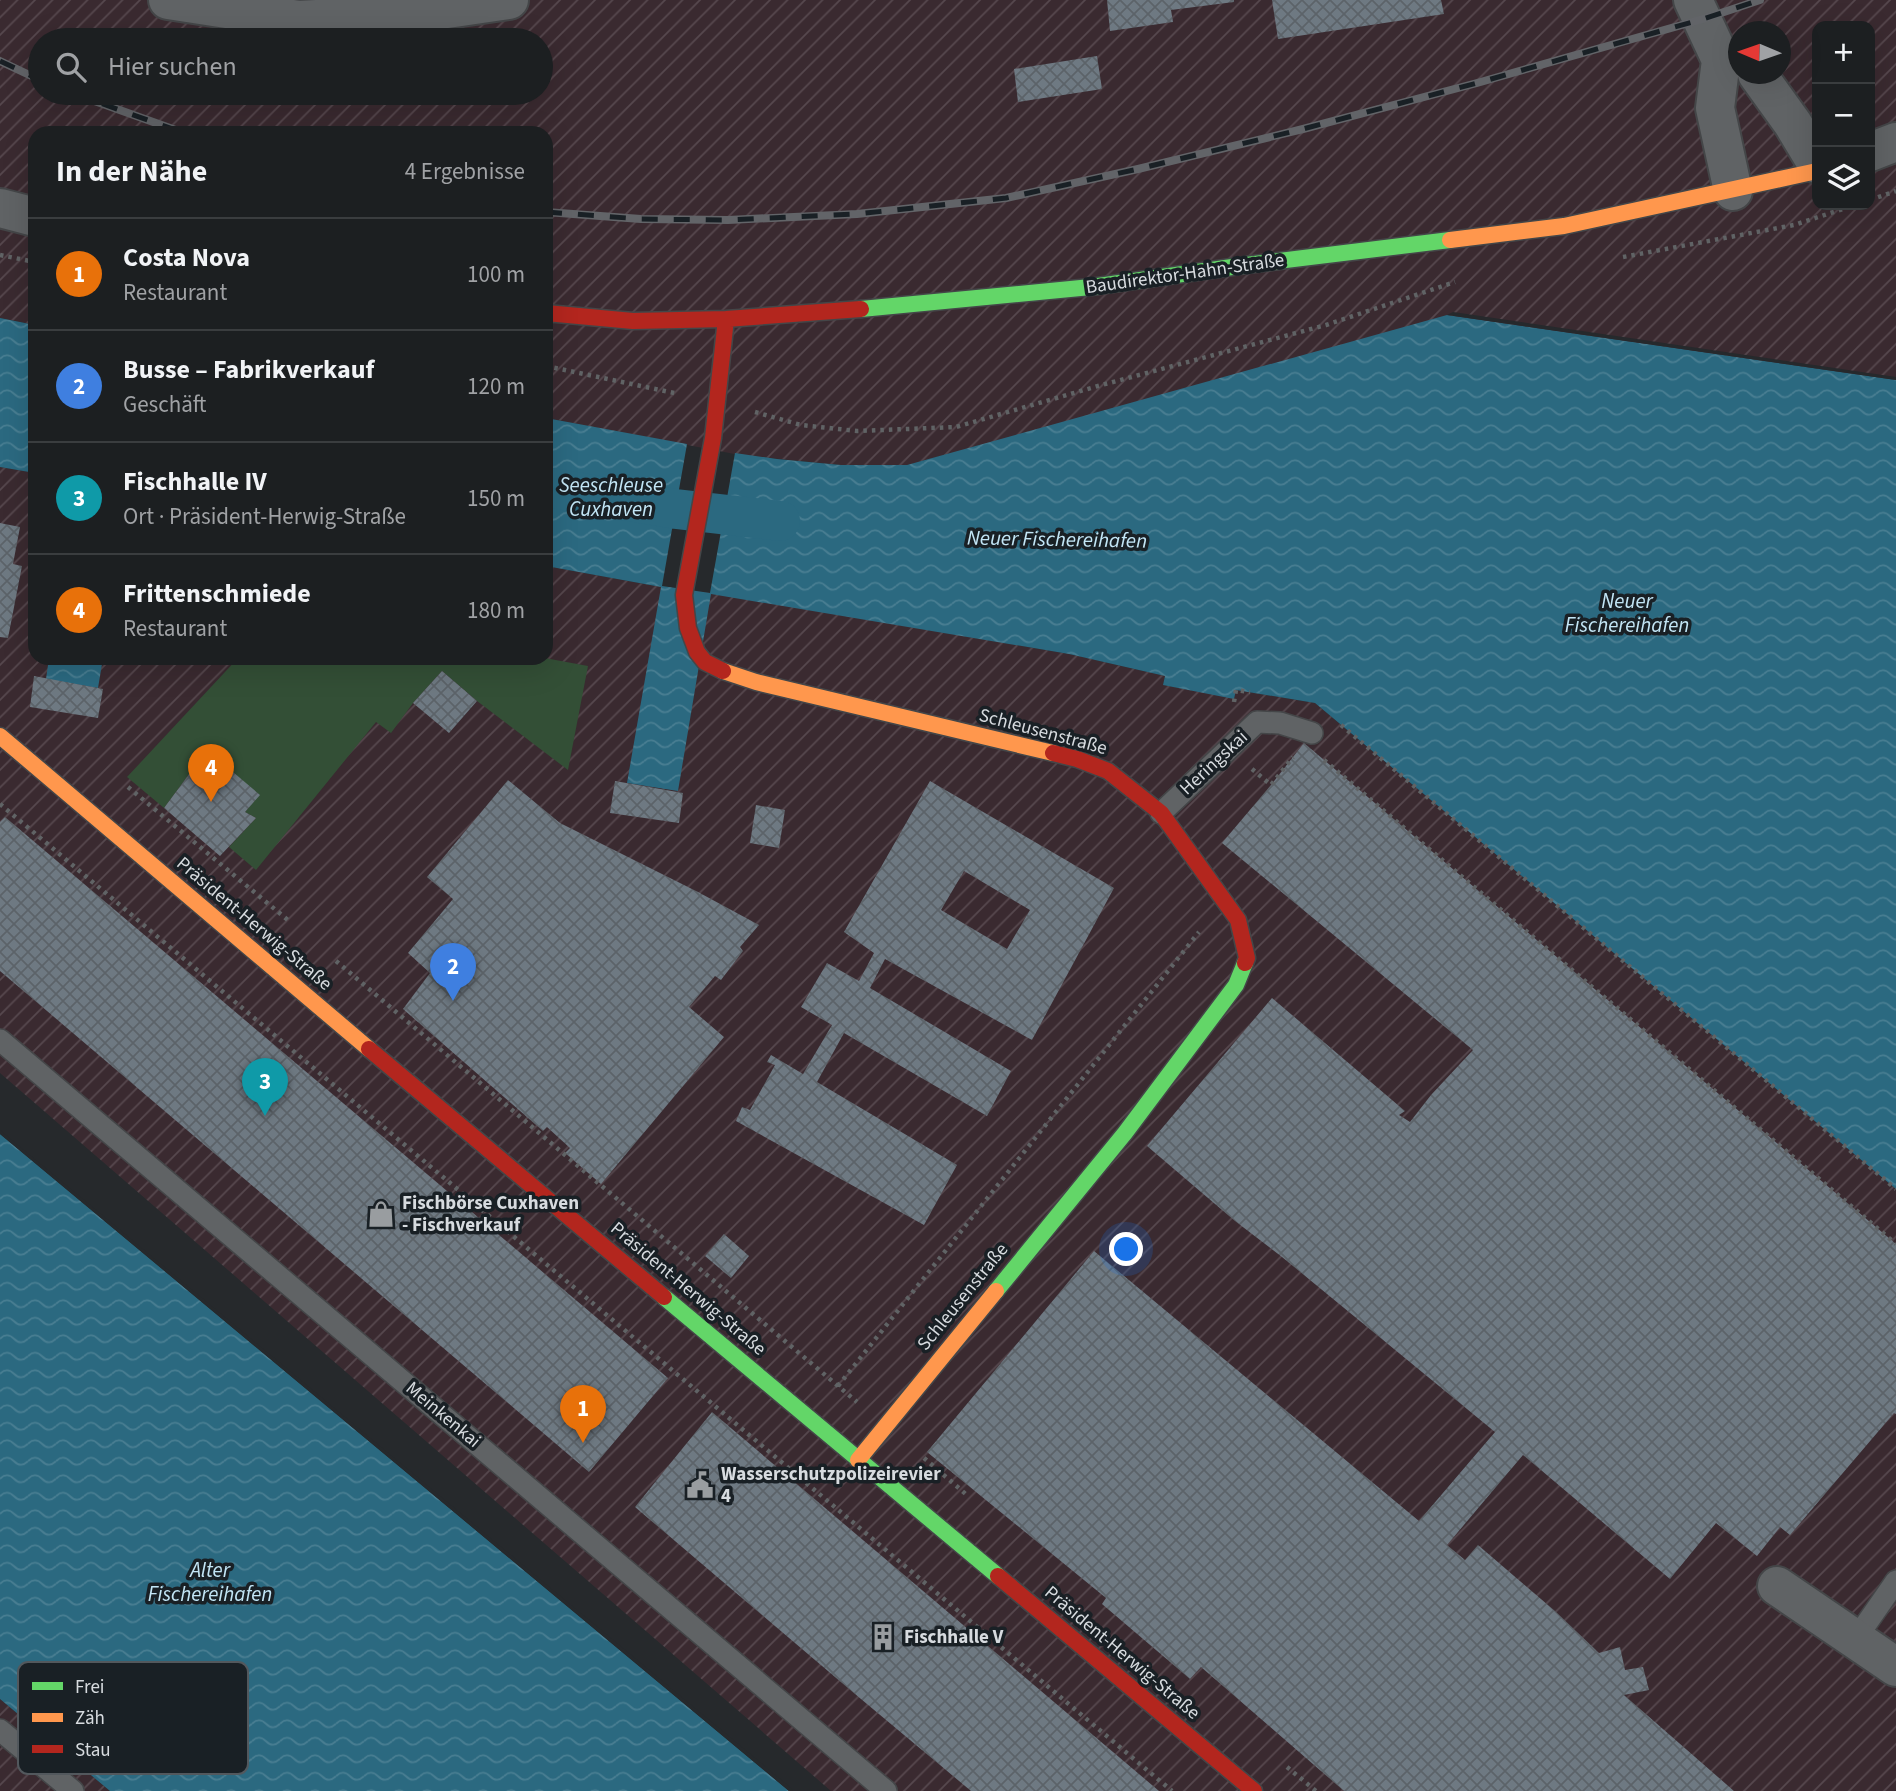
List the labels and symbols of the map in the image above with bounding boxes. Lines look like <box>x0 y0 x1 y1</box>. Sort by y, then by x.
north arrow <box>1728 21 1791 84</box>
street label: Baudirektor-Hahn-Straße <box>1084 247 1286 301</box>
water label: Seeschleuse Cuxhaven <box>559 470 663 524</box>
water label: Neuer Fischereihafen <box>967 522 1147 556</box>
water label: Neuer Fischereihafen <box>1565 586 1689 640</box>
street label: Schleusenstraße <box>976 702 1110 762</box>
street label: Heringskai <box>1174 724 1254 802</box>
pin: 4 <box>188 744 234 802</box>
street label: Präsident-Herwig-Straße <box>170 851 338 997</box>
pin: 2 <box>430 943 476 1001</box>
pin: 3 <box>242 1058 288 1116</box>
place label: Fischbörse Cuxhaven - Fischverkauf <box>402 1190 579 1239</box>
shop icon: Fischbörse Cuxhaven - Fischverkauf <box>366 1199 396 1229</box>
street label: Präsident-Herwig-Straße <box>604 1216 772 1362</box>
your location <box>1109 1232 1143 1266</box>
street label: Schleusenstraße <box>911 1237 1015 1357</box>
street label: Meinkenkai <box>400 1376 486 1454</box>
pin: 1 <box>560 1385 606 1443</box>
place label: Wasserschutzpolizeirevier 4 <box>721 1461 941 1510</box>
public building icon: Wasserschutzpolizeirevier 4 <box>685 1470 715 1500</box>
water label: Alter Fischereihafen <box>148 1555 272 1609</box>
street label: Präsident-Herwig-Straße <box>1038 1580 1206 1726</box>
building icon: Fischhalle V <box>868 1622 898 1652</box>
place label: Fischhalle V <box>904 1624 1004 1651</box>
legend <box>18 1662 248 1774</box>
text: Frei <box>75 1674 105 1701</box>
text: Zäh <box>75 1705 105 1732</box>
text: Stau <box>75 1737 111 1764</box>

